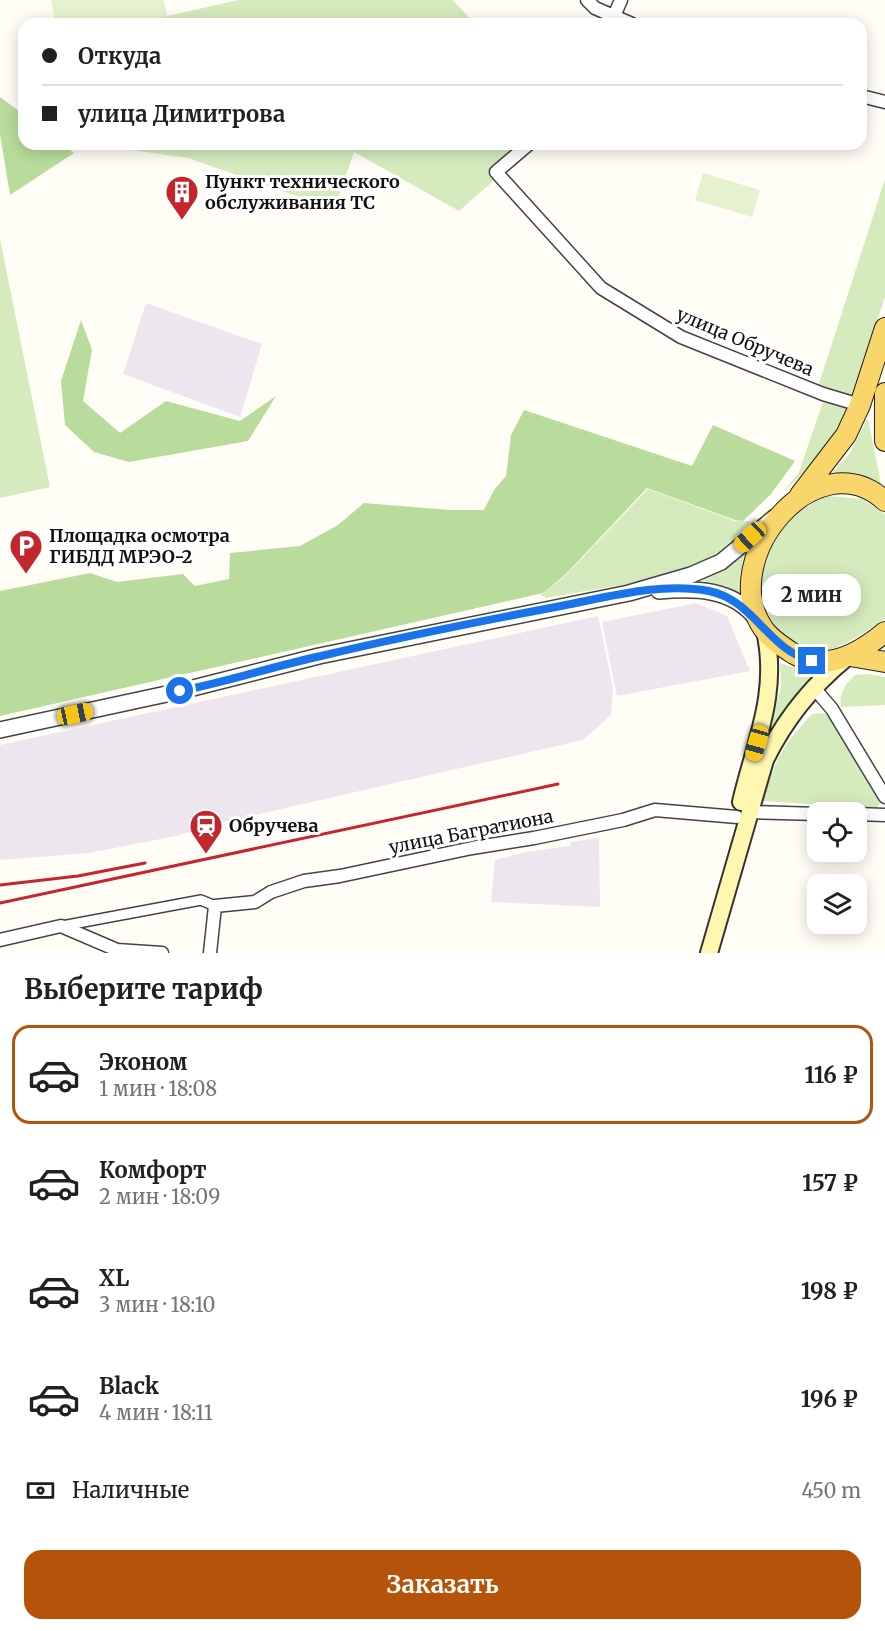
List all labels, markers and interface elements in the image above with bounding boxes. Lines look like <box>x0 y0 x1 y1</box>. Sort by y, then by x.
text: Откуда <box>78 42 161 70</box>
text: улица Димитрова <box>78 100 285 128</box>
place label: Пункт технического обслуживания ТС <box>205 170 400 214</box>
building icon: Пункт технического обслуживания ТС <box>164 174 200 221</box>
street label: улица Обручева <box>673 302 818 381</box>
car <box>731 518 769 556</box>
place label: Площадка осмотра ГИБДД МРЭО-2 <box>49 524 230 568</box>
parking icon: Площадка осмотра ГИБДД МРЭО-2 <box>8 528 44 575</box>
callout: 2 мин <box>762 574 862 616</box>
text: 2 мин <box>781 582 842 607</box>
route end <box>798 647 825 674</box>
route start <box>166 677 193 704</box>
car <box>56 701 94 727</box>
car <box>743 723 771 763</box>
map controls <box>807 802 867 934</box>
button: locate <box>807 802 867 862</box>
street label: улица Багратиона <box>387 804 555 859</box>
station icon: Обручева <box>188 808 224 855</box>
place label: Обручева <box>229 814 319 837</box>
button: layers <box>807 874 867 934</box>
text: Выберите тариф <box>24 972 263 1006</box>
icon: car <box>27 1048 81 1102</box>
text: Эконом <box>99 1048 187 1076</box>
text: 116 ₽ <box>804 1061 858 1089</box>
text: 1 мин · 18:08 <box>99 1076 217 1101</box>
icon: car <box>27 1156 81 1210</box>
text: Комфорт <box>99 1156 207 1184</box>
text: 157 ₽ <box>802 1169 858 1197</box>
text: 2 мин · 18:09 <box>99 1184 220 1209</box>
icon: car <box>27 1264 81 1318</box>
text: XL <box>99 1264 129 1292</box>
text: 198 ₽ <box>801 1277 858 1305</box>
text: 3 мин · 18:10 <box>99 1292 216 1317</box>
icon: car <box>27 1372 81 1426</box>
text: Black <box>99 1372 159 1400</box>
text: 196 ₽ <box>801 1385 858 1413</box>
text: 4 мин · 18:11 <box>99 1400 213 1425</box>
icon: cash <box>24 1474 57 1507</box>
text: Наличные <box>72 1476 189 1504</box>
text: 450 m <box>802 1478 861 1503</box>
button: Заказать <box>24 1550 861 1619</box>

